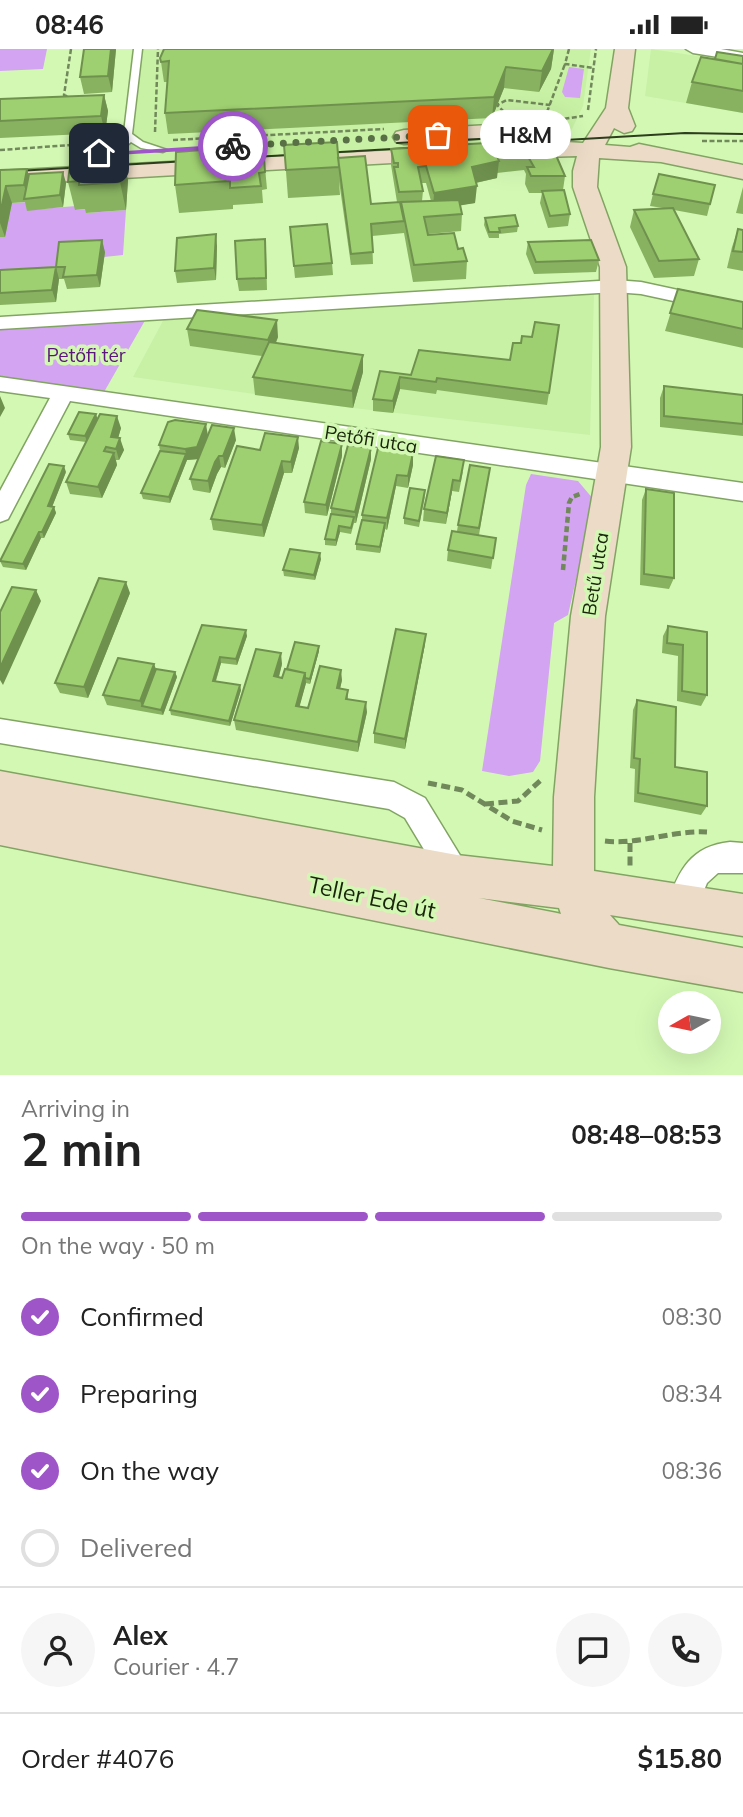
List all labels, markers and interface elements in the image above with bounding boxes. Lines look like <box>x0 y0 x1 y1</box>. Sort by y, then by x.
text: 08:46 <box>35 8 104 41</box>
pin <box>408 105 468 165</box>
courier <box>198 111 268 181</box>
callout: H&M <box>480 111 571 159</box>
icon: bag <box>419 116 457 154</box>
text: H&M <box>499 120 552 149</box>
pin <box>69 123 129 183</box>
icon: bike <box>214 127 252 165</box>
icon: home <box>80 134 118 172</box>
park label: Petőfi tér <box>46 343 126 367</box>
street label: Petőfi utca <box>323 420 419 458</box>
street label: Betű utca <box>577 531 613 617</box>
street label: Teller Ede út <box>306 869 438 925</box>
north arrow <box>658 991 721 1053</box>
map controls <box>658 991 721 1054</box>
text: Arriving in <box>21 1094 130 1123</box>
text: 08:48–08:53 <box>571 1118 722 1151</box>
text: 2 min <box>21 1120 142 1178</box>
text: On the way · 50 m <box>21 1231 215 1260</box>
icon: check <box>21 1298 59 1336</box>
text: Confirmed <box>80 1300 204 1333</box>
text: 08:30 <box>662 1302 722 1331</box>
icon: check <box>21 1375 59 1413</box>
text: Preparing <box>80 1377 198 1410</box>
text: 08:34 <box>662 1379 722 1408</box>
icon: check <box>21 1452 59 1490</box>
text: On the way <box>80 1454 219 1487</box>
text: 08:36 <box>662 1456 722 1485</box>
text: Delivered <box>80 1531 193 1564</box>
button: person <box>21 1613 95 1687</box>
button: chat <box>556 1613 630 1687</box>
button: phone <box>648 1613 722 1687</box>
text: Alex <box>113 1619 168 1652</box>
text: Courier · 4.7 <box>113 1652 239 1681</box>
text: Order #4076 <box>21 1742 174 1775</box>
text: $15.80 <box>638 1742 722 1775</box>

